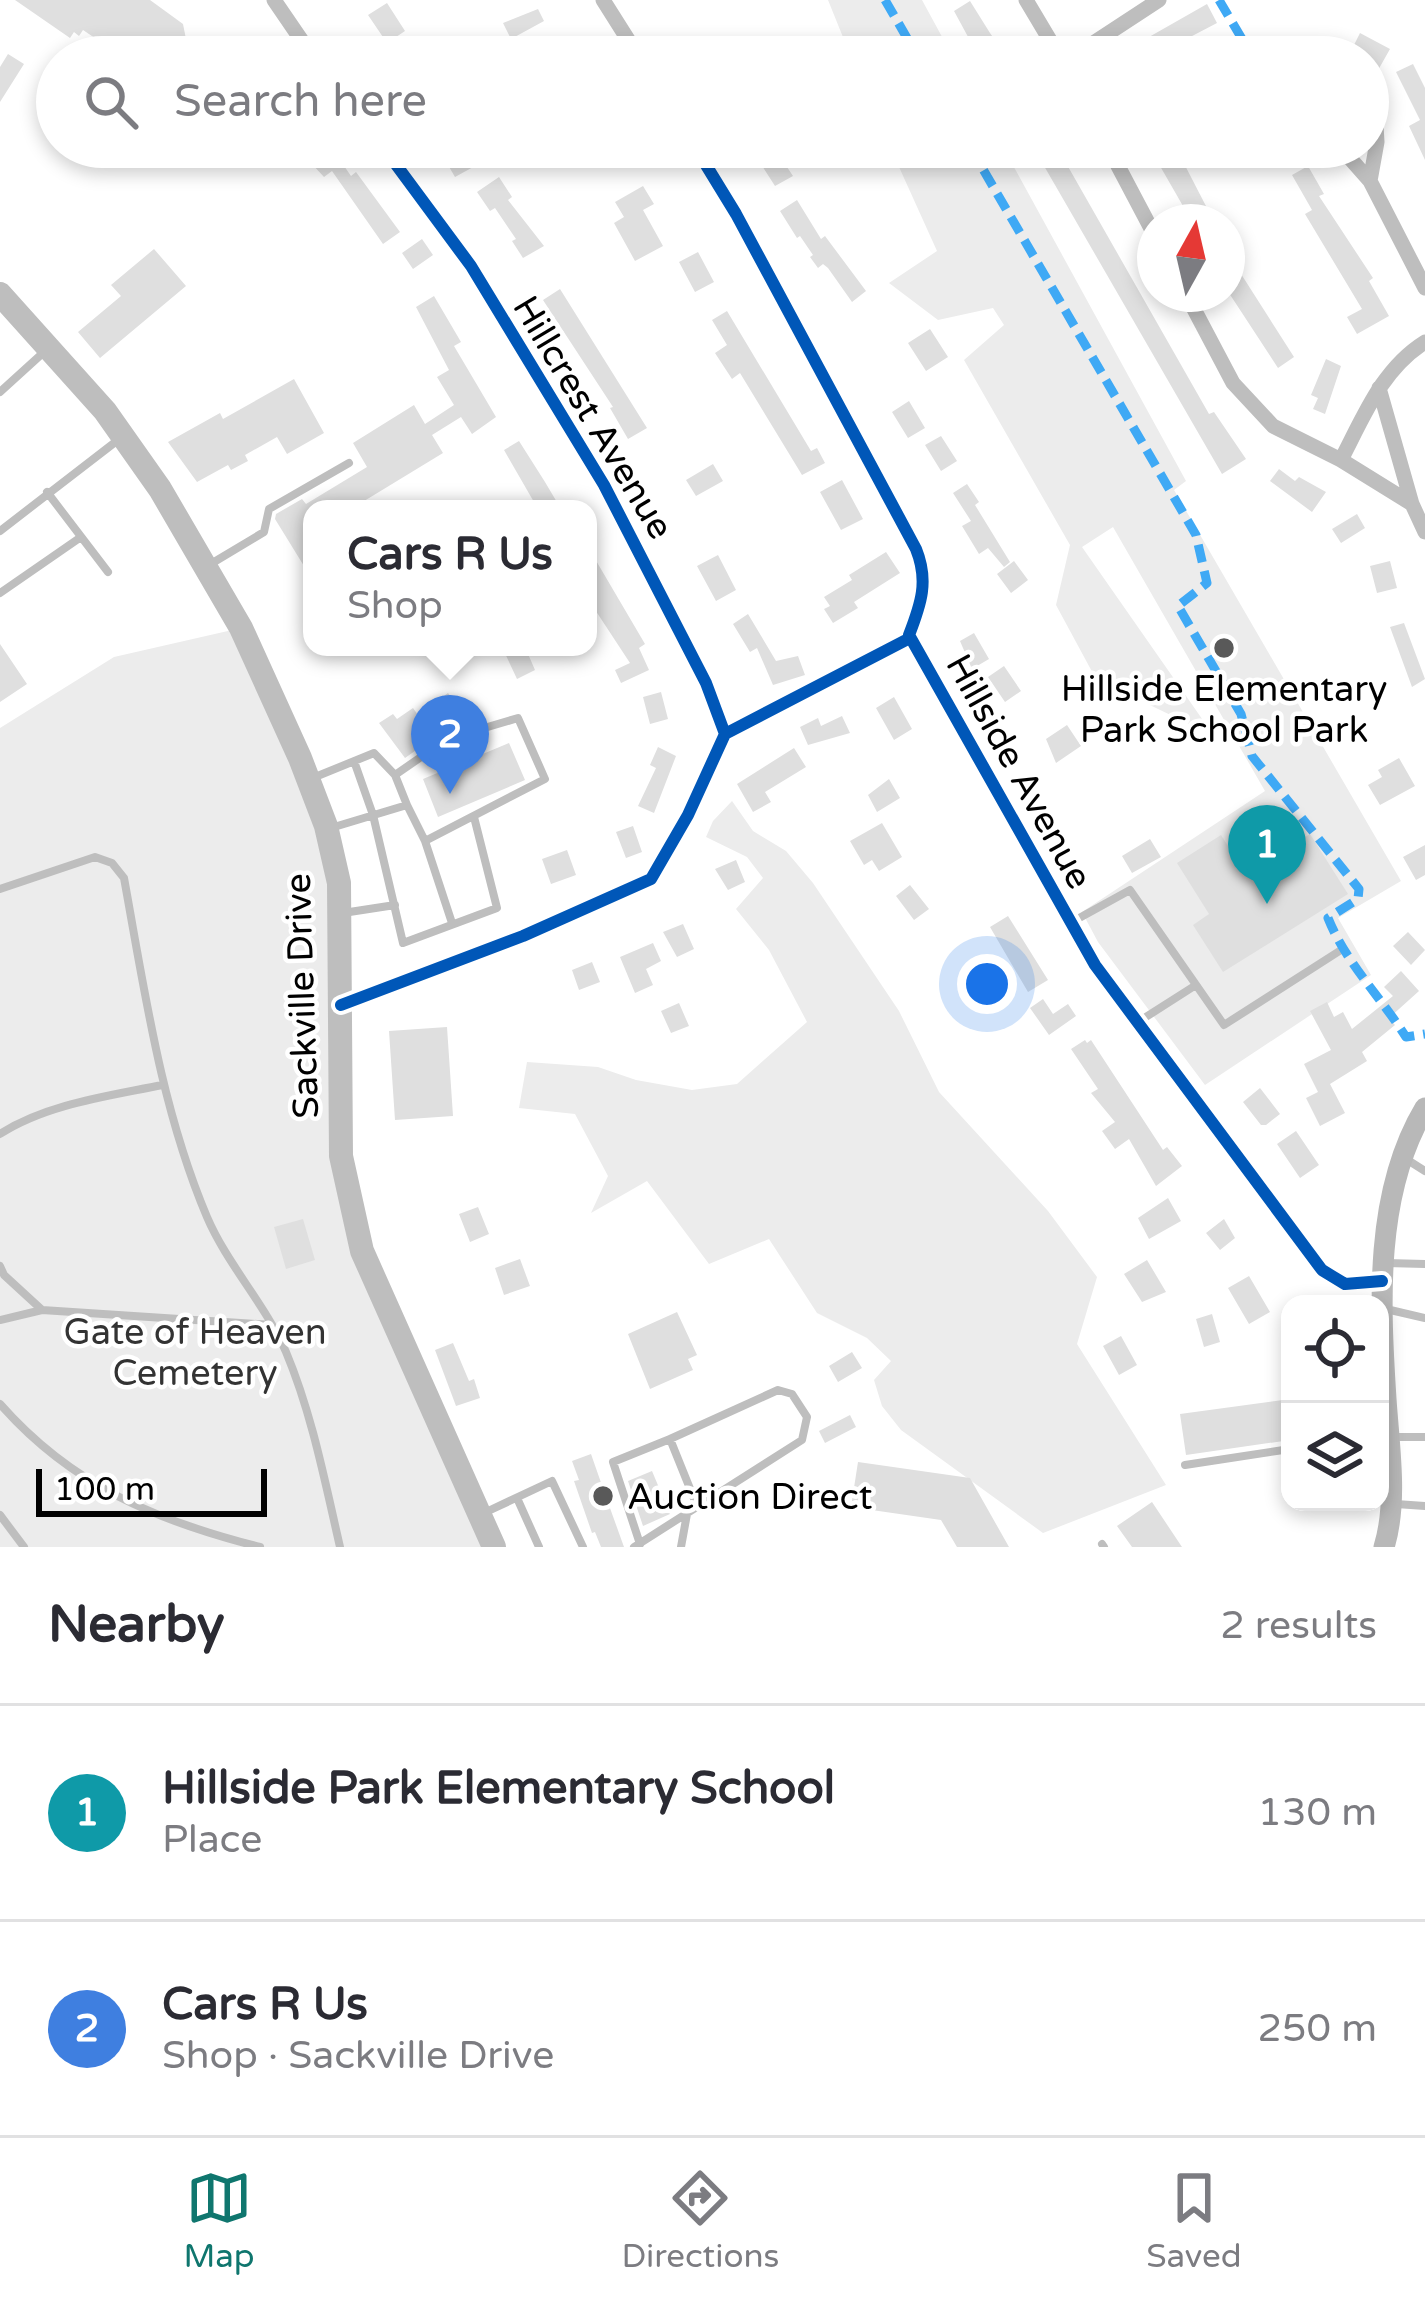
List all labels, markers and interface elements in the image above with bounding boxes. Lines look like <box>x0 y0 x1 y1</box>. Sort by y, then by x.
search box <box>36 36 1389 168</box>
icon: search <box>78 69 144 135</box>
text: Search here <box>174 75 427 129</box>
north arrow <box>1137 204 1245 312</box>
street label: Hillcrest Avenue <box>503 289 682 547</box>
popup <box>303 500 597 656</box>
text: Cars R Us <box>347 528 553 582</box>
text: Shop <box>347 582 443 629</box>
marker: Hillside Elementary Park School Park <box>1211 635 1237 661</box>
street label: Hillside Avenue <box>937 647 1101 896</box>
place label: Hillside Elementary Park School Park <box>1061 668 1387 752</box>
pin: 2 <box>411 695 489 794</box>
pin: 1 <box>1228 805 1306 904</box>
street label: Sackville Drive <box>277 872 328 1119</box>
your location <box>957 954 1017 1014</box>
map controls <box>1281 1295 1389 1511</box>
button: locate <box>1281 1295 1389 1403</box>
park label: Gate of Heaven Cemetery <box>63 1311 327 1395</box>
button: layers <box>1281 1403 1389 1511</box>
scale bar <box>36 1463 267 1516</box>
text: 100 m <box>54 1470 155 1509</box>
place label: Auction Direct <box>627 1476 873 1519</box>
marker: Auction Direct <box>590 1483 616 1509</box>
text: Nearby <box>48 1594 225 1656</box>
text: 2 results <box>1220 1602 1377 1649</box>
text: Hillside Park Elementary School <box>162 1762 835 1816</box>
text: 1 <box>75 1789 99 1836</box>
text: 130 m <box>1258 1789 1377 1836</box>
text: Place <box>162 1816 262 1863</box>
text: Cars R Us <box>162 1978 368 2032</box>
text: 2 <box>75 2005 99 2052</box>
text: 250 m <box>1258 2005 1377 2052</box>
text: Shop · Sackville Drive <box>162 2032 554 2079</box>
tab: Map <box>183 2165 255 2276</box>
tab: Directions <box>621 2165 779 2276</box>
tab: Saved <box>1146 2165 1242 2276</box>

